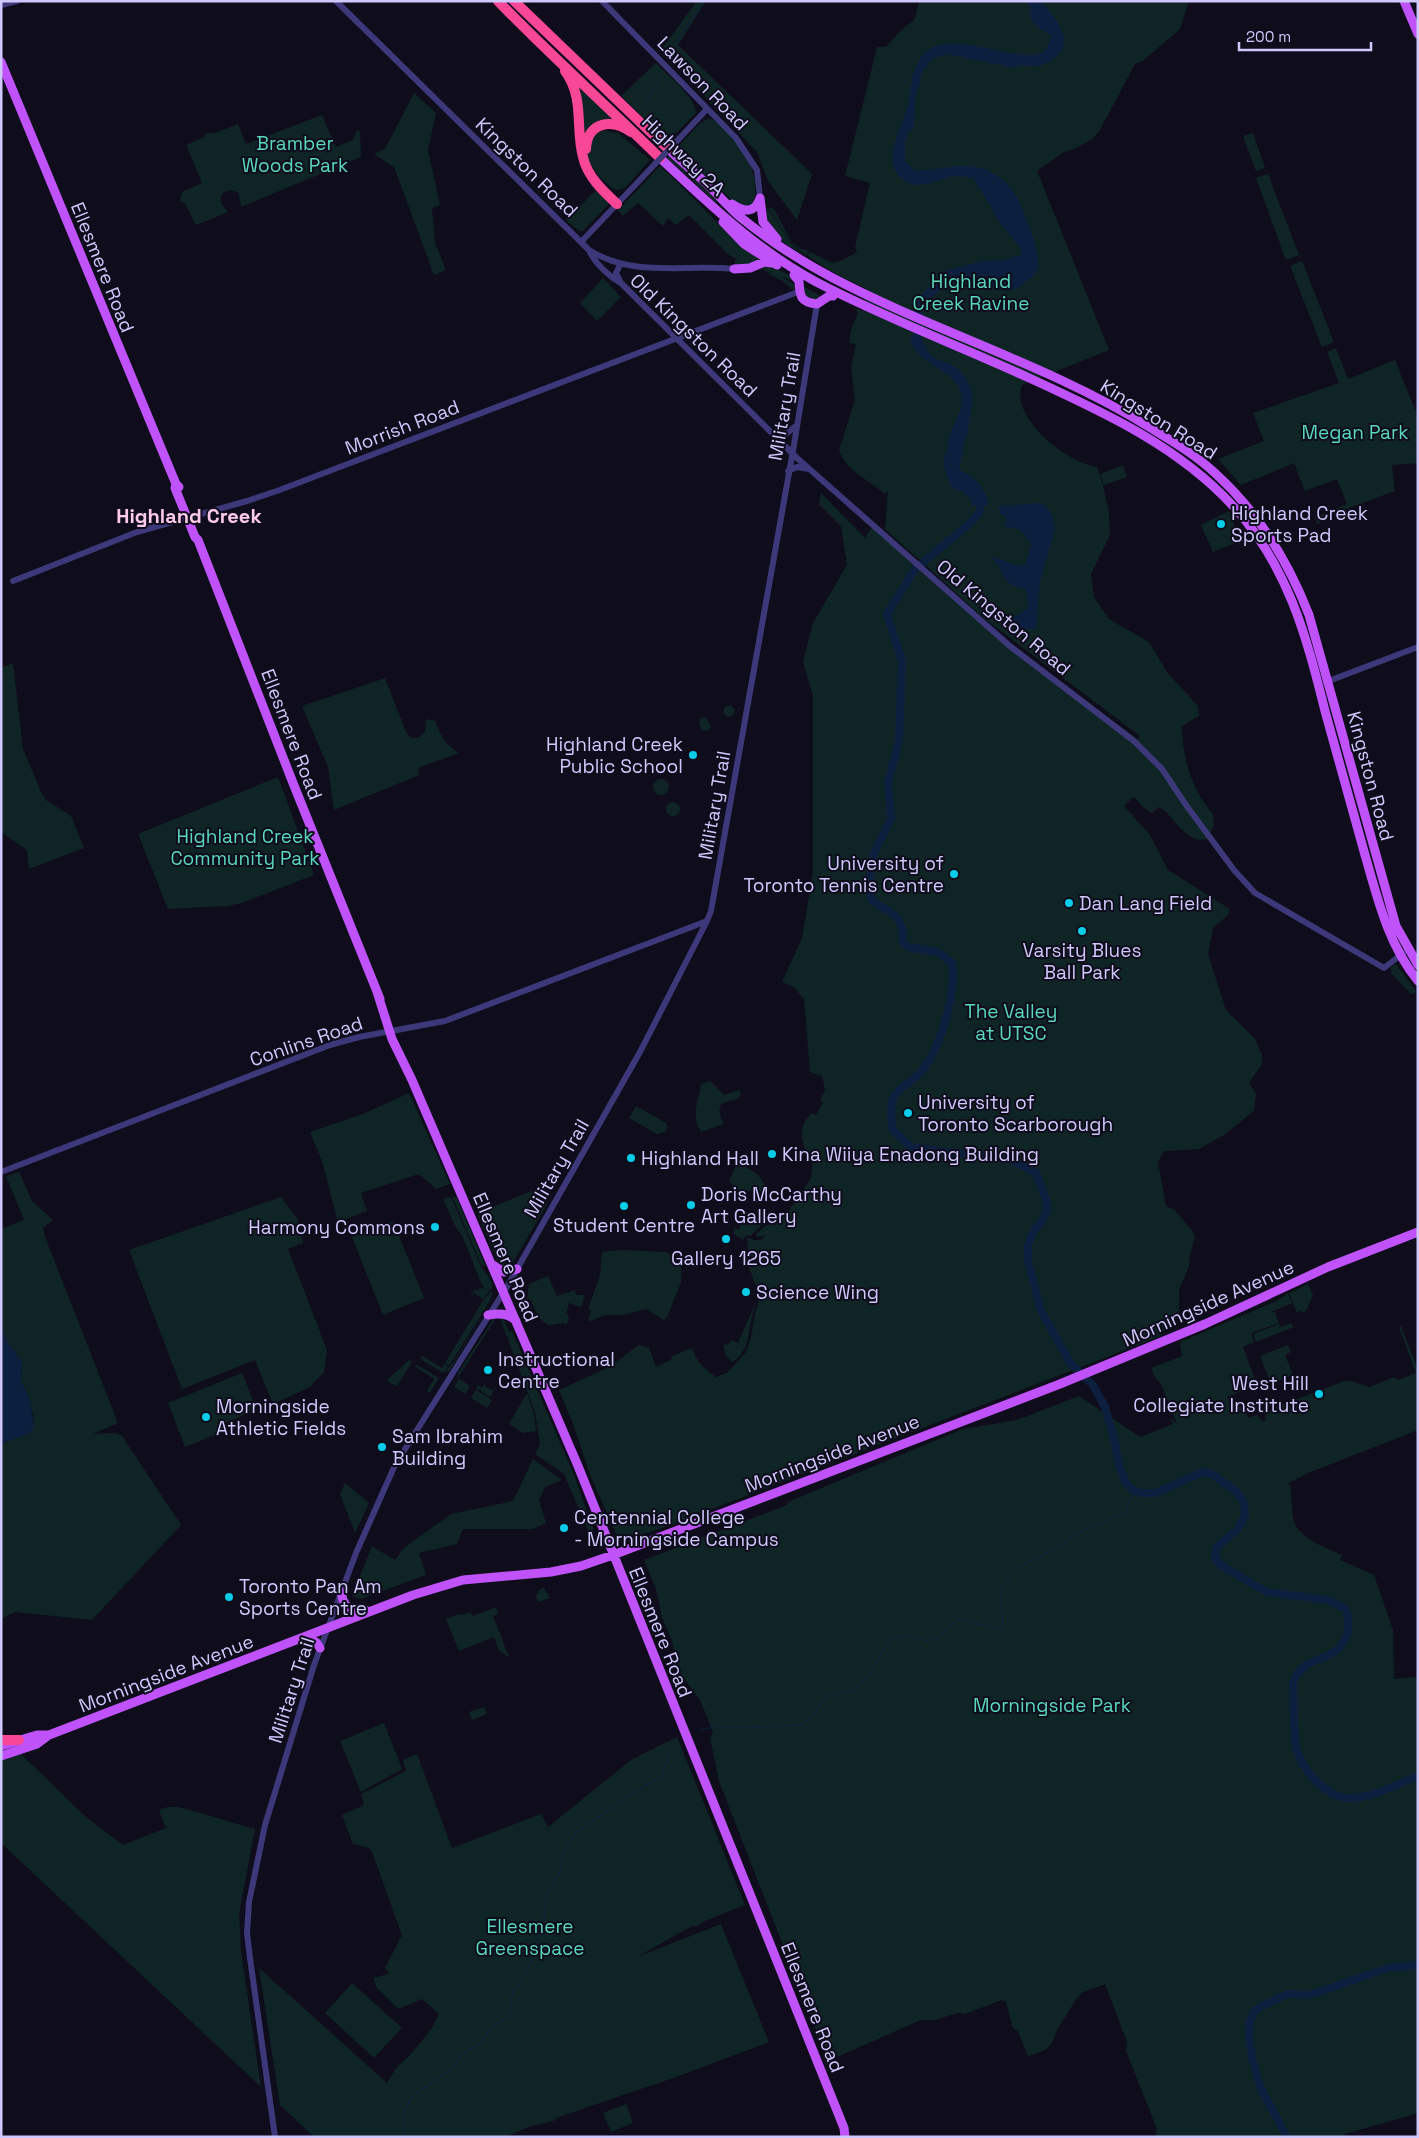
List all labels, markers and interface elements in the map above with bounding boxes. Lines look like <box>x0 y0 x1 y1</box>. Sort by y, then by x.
scale bar <box>1239 20 1372 52</box>
text: 200 m <box>1246 27 1291 46</box>
street label: Lawson Road <box>652 31 754 136</box>
street label: Highway 2A <box>637 109 731 201</box>
street label: Kingston Road <box>470 112 583 223</box>
park label: Bramber Woods Park <box>242 131 348 178</box>
street label: Ellesmere Road <box>65 198 140 336</box>
street label: Old Kingston Road <box>625 268 763 403</box>
park label: Highland Creek Ravine <box>913 269 1029 316</box>
street label: Military Trail <box>763 350 806 462</box>
street label: Kingston Road <box>1096 374 1222 465</box>
street label: Morrish Road <box>342 394 463 461</box>
park label: Megan Park <box>1302 420 1408 445</box>
place label: Highland Creek Sports Pad <box>1231 501 1368 548</box>
district label: Highland Creek <box>116 503 262 529</box>
marker: Highland Creek Sports Pad <box>1215 518 1227 530</box>
street label: Old Kingston Road <box>931 554 1076 681</box>
street label: Ellesmere Road <box>255 665 328 803</box>
street label: Kingston Road <box>1341 709 1400 844</box>
place label: Highland Creek Public School <box>546 732 683 779</box>
marker: Highland Creek Public School <box>687 749 699 761</box>
street label: Military Trail <box>693 749 736 861</box>
park label: Highland Creek Community Park <box>170 824 320 871</box>
place label: University of Toronto Tennis Centre <box>744 851 944 898</box>
marker: University of Toronto Tennis Centre <box>948 868 960 880</box>
place label: Dan Lang Field <box>1079 891 1212 916</box>
marker: Dan Lang Field <box>1063 897 1075 909</box>
marker: Varsity Blues Ball Park <box>1076 925 1088 937</box>
place label: Varsity Blues Ball Park <box>1022 938 1142 985</box>
park label: The Valley at UTSC <box>965 999 1057 1046</box>
street label: Conlins Road <box>246 1010 366 1073</box>
place label: University of Toronto Scarborough <box>918 1090 1113 1137</box>
marker: University of Toronto Scarborough <box>902 1107 914 1119</box>
street label: Military Trail <box>518 1114 595 1222</box>
place label: Kina Wiiya Enadong Building <box>782 1142 1039 1167</box>
place label: Highland Hall <box>641 1146 759 1171</box>
marker: Kina Wiiya Enadong Building <box>766 1148 778 1160</box>
marker: Highland Hall <box>625 1152 637 1164</box>
place label: Doris McCarthy Art Gallery <box>701 1182 842 1229</box>
street label: Ellesmere Road <box>467 1189 544 1326</box>
marker: Doris McCarthy Art Gallery <box>685 1199 697 1211</box>
marker: Student Centre <box>618 1200 630 1212</box>
place label: Student Centre <box>553 1213 695 1238</box>
place label: Harmony Commons <box>248 1215 425 1240</box>
marker: Harmony Commons <box>429 1221 441 1233</box>
marker: Gallery 1265 <box>720 1233 732 1245</box>
place label: Gallery 1265 <box>671 1246 781 1271</box>
street label: Morningside Avenue <box>1118 1254 1298 1353</box>
place label: Science Wing <box>756 1280 879 1305</box>
marker: Science Wing <box>740 1286 752 1298</box>
place label: Instructional Centre <box>498 1347 615 1394</box>
marker: Instructional Centre <box>482 1364 494 1376</box>
place label: West Hill Collegiate Institute <box>1133 1371 1309 1418</box>
marker: West Hill Collegiate Institute <box>1313 1388 1325 1400</box>
place label: Morningside Athletic Fields <box>216 1394 346 1441</box>
street label: Morningside Avenue <box>741 1409 923 1498</box>
marker: Morningside Athletic Fields <box>200 1411 212 1423</box>
place label: Sam Ibrahim Building <box>392 1424 503 1471</box>
marker: Sam Ibrahim Building <box>376 1441 388 1453</box>
place label: Centennial College - Morningside Campus <box>574 1505 779 1552</box>
marker: Centennial College - Morningside Campus <box>558 1522 570 1534</box>
street label: Ellesmere Road <box>623 1563 698 1701</box>
place label: Toronto Pan Am Sports Centre <box>239 1574 382 1621</box>
marker: Toronto Pan Am Sports Centre <box>223 1591 235 1603</box>
street label: Morningside Avenue <box>75 1629 257 1718</box>
street label: Military Trail <box>263 1634 320 1746</box>
park label: Morningside Park <box>973 1693 1131 1718</box>
park label: Ellesmere Greenspace <box>475 1914 585 1961</box>
street label: Ellesmere Road <box>775 1938 850 2076</box>

